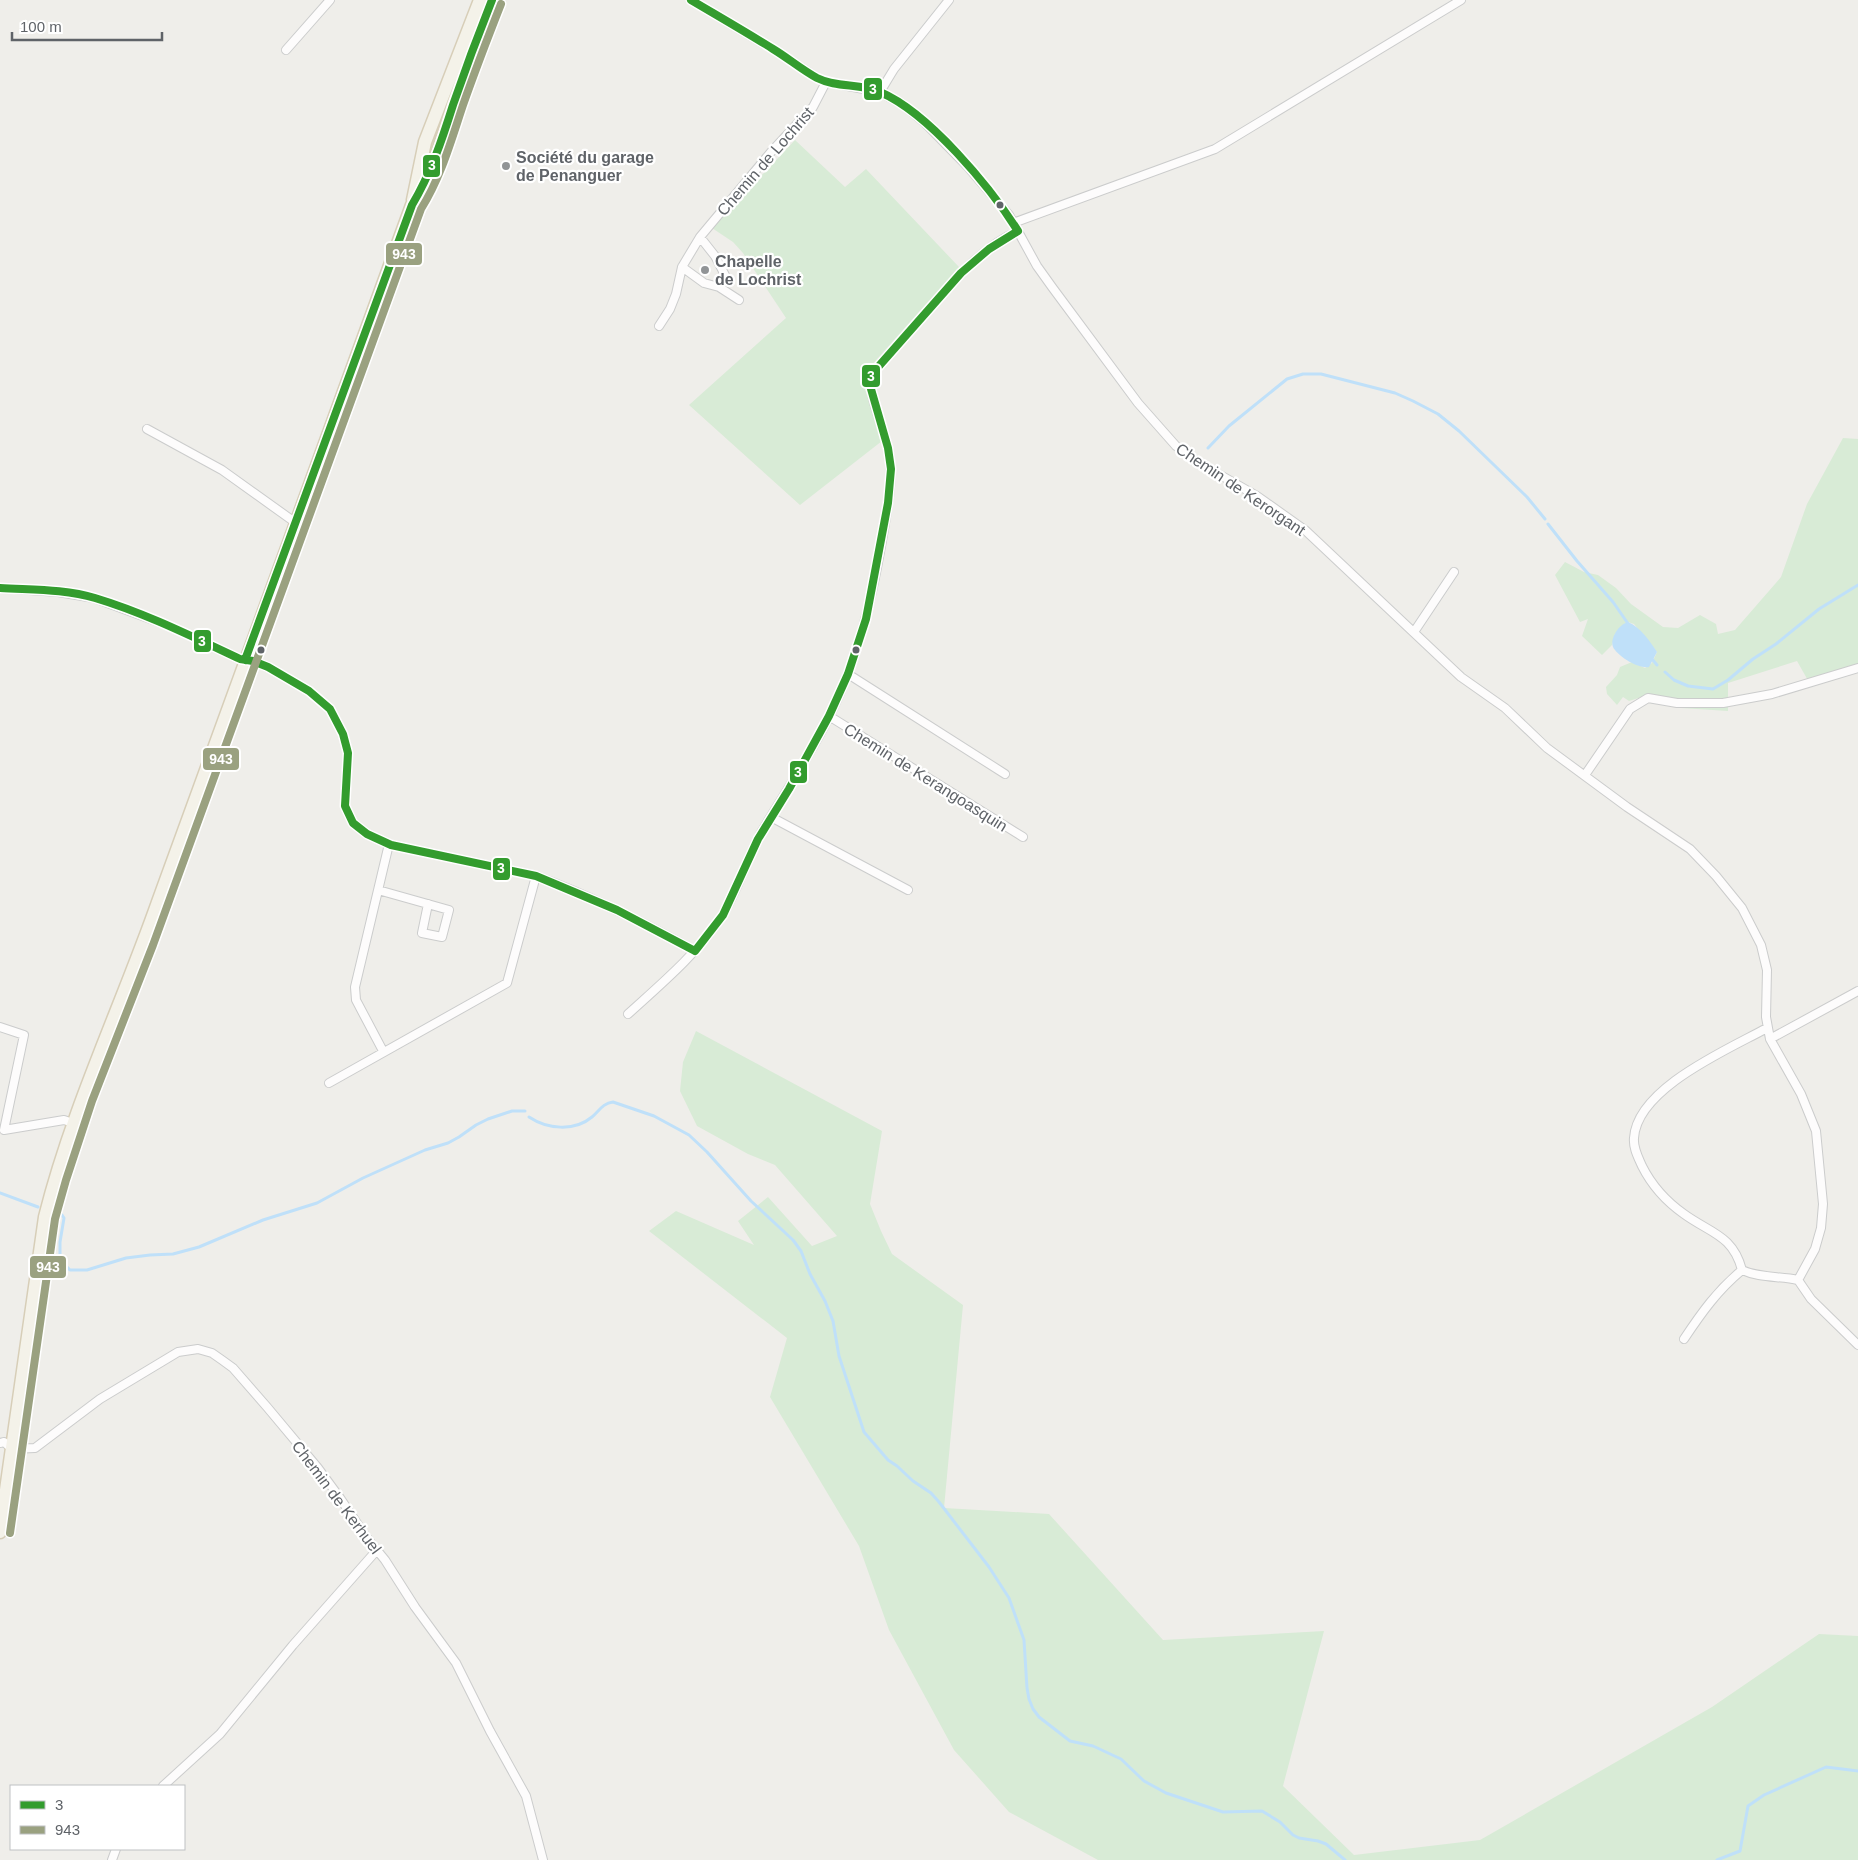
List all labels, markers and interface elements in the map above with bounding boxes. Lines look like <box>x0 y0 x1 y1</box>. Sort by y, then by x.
scale bar <box>12 10 162 42</box>
text: 100 m <box>20 18 62 35</box>
line badge: 3 <box>863 77 883 101</box>
text: 3 <box>869 81 877 97</box>
street label: Chemin de Lochrist <box>714 103 817 219</box>
place label: Société du garage de Penanguer <box>516 149 654 184</box>
line badge: 3 <box>422 154 441 178</box>
text: 3 <box>428 157 436 173</box>
marker: Société du garage de Penanguer <box>500 160 512 172</box>
unlabelled marker <box>995 200 1005 210</box>
line badge: 943 <box>385 242 423 266</box>
text: 943 <box>392 246 416 262</box>
place label: Chapelle de Lochrist <box>715 253 802 288</box>
marker: Chapelle de Lochrist <box>699 264 711 276</box>
line badge: 3 <box>861 364 881 388</box>
text: 3 <box>867 368 875 384</box>
street label: Chemin de Kerorgant <box>1173 440 1309 539</box>
line badge: 3 <box>193 629 212 653</box>
text: 3 <box>198 633 206 649</box>
unlabelled marker <box>256 645 266 655</box>
unlabelled marker <box>851 645 861 655</box>
street label: Chemin de Kerangoasquin <box>841 720 1011 835</box>
line badge: 943 <box>202 747 240 771</box>
text: 943 <box>209 751 233 767</box>
line badge: 3 <box>789 760 808 784</box>
text: 3 <box>794 764 802 780</box>
line badge: 3 <box>492 857 511 881</box>
text: 3 <box>497 860 505 876</box>
line badge: 943 <box>29 1255 67 1279</box>
text: 943 <box>36 1259 60 1275</box>
street label: Chemin de Kerhuel <box>289 1437 385 1557</box>
legend <box>10 1785 185 1850</box>
text: 3 <box>55 1796 63 1813</box>
text: 943 <box>55 1821 80 1838</box>

